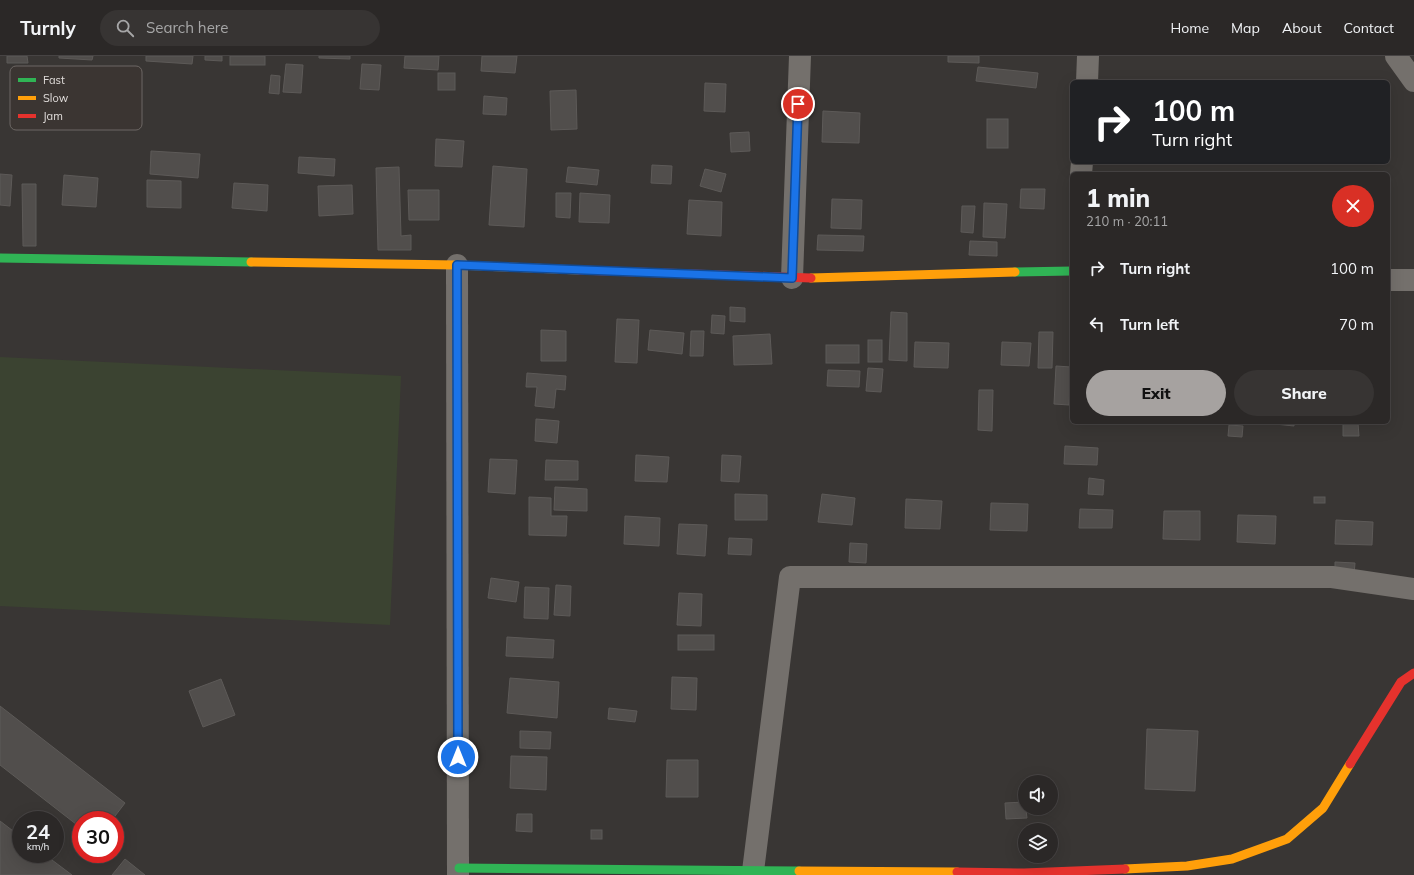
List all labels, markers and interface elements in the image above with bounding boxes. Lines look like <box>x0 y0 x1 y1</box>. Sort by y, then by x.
search box <box>100 10 380 46</box>
text: Turnly <box>20 16 76 40</box>
icon: search <box>114 17 136 39</box>
text: Search here <box>146 18 228 37</box>
text: Home <box>1170 19 1209 37</box>
text: Map <box>1231 19 1260 37</box>
text: About <box>1282 19 1322 37</box>
text: Contact <box>1344 19 1394 37</box>
legend <box>10 66 142 130</box>
text: Fast <box>43 73 65 87</box>
pin <box>781 87 815 121</box>
text: Slow <box>43 91 69 105</box>
icon: arrive <box>787 93 809 115</box>
text: 100 m <box>1152 93 1235 128</box>
icon: right <box>1086 96 1138 148</box>
text: Jam <box>43 109 63 123</box>
text: Turn right <box>1152 128 1232 151</box>
text: 1 min <box>1086 183 1150 213</box>
button: close <box>1332 185 1374 227</box>
text: 210 m · 20:11 <box>1086 213 1168 229</box>
icon: right <box>1086 257 1108 279</box>
text: Turn right <box>1120 259 1190 278</box>
text: 100 m <box>1330 259 1374 278</box>
icon: left <box>1086 313 1108 335</box>
text: Turn left <box>1120 315 1179 334</box>
text: 70 m <box>1339 315 1374 334</box>
button: Exit <box>1086 370 1226 416</box>
button: Share <box>1234 370 1374 416</box>
position arrow <box>437 736 479 778</box>
map controls <box>1018 775 1058 863</box>
button: sound <box>1018 775 1058 815</box>
speed limit sign: 30 <box>72 811 124 863</box>
text: 24 <box>26 819 50 844</box>
button: layers <box>1018 823 1058 863</box>
text: km/h <box>27 840 49 853</box>

